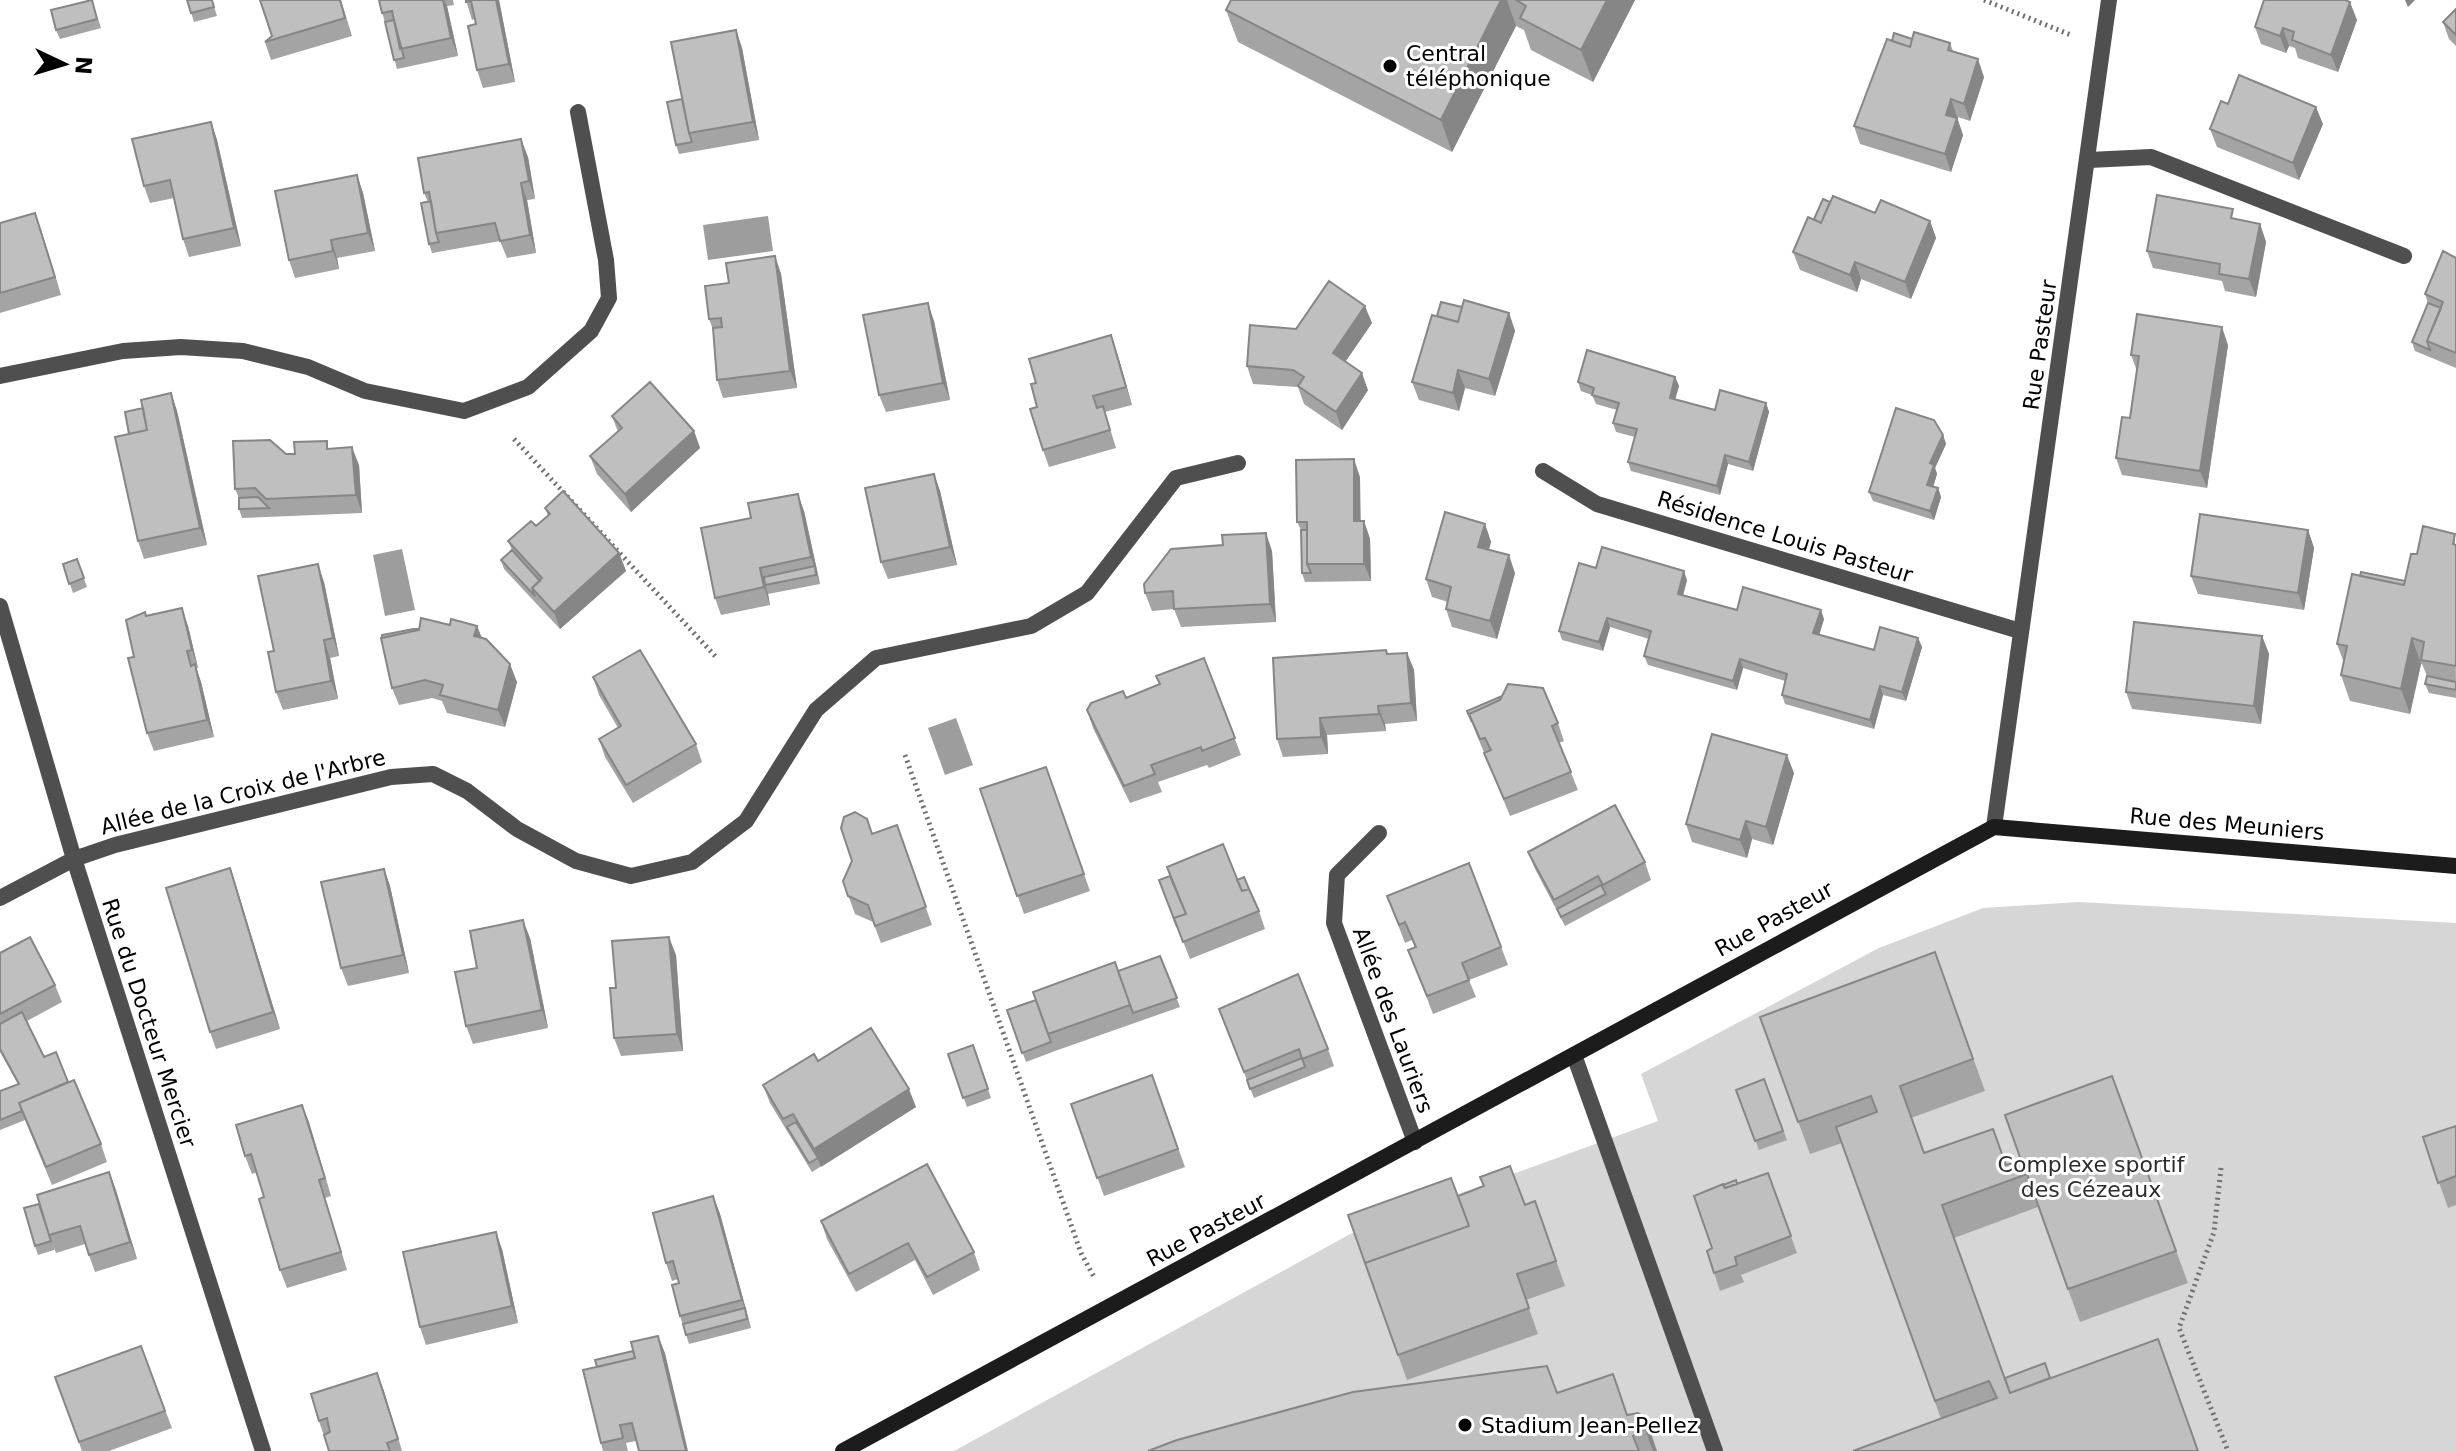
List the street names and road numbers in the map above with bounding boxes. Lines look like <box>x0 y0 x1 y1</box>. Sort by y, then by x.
street label: Rue Pasteur <box>2018 277 2062 412</box>
street label: Résidence Louis Pasteur <box>1654 486 1917 588</box>
street label: Allée de la Croix de l'Arbre <box>98 744 388 840</box>
street label: Rue des Meuniers <box>2129 803 2325 845</box>
street label: Rue Pasteur <box>1711 876 1838 962</box>
street label: Rue du Docteur Mercier <box>97 895 201 1151</box>
street label: Allée des Lauriers <box>1348 924 1438 1116</box>
street label: Rue Pasteur <box>1142 1188 1271 1272</box>

